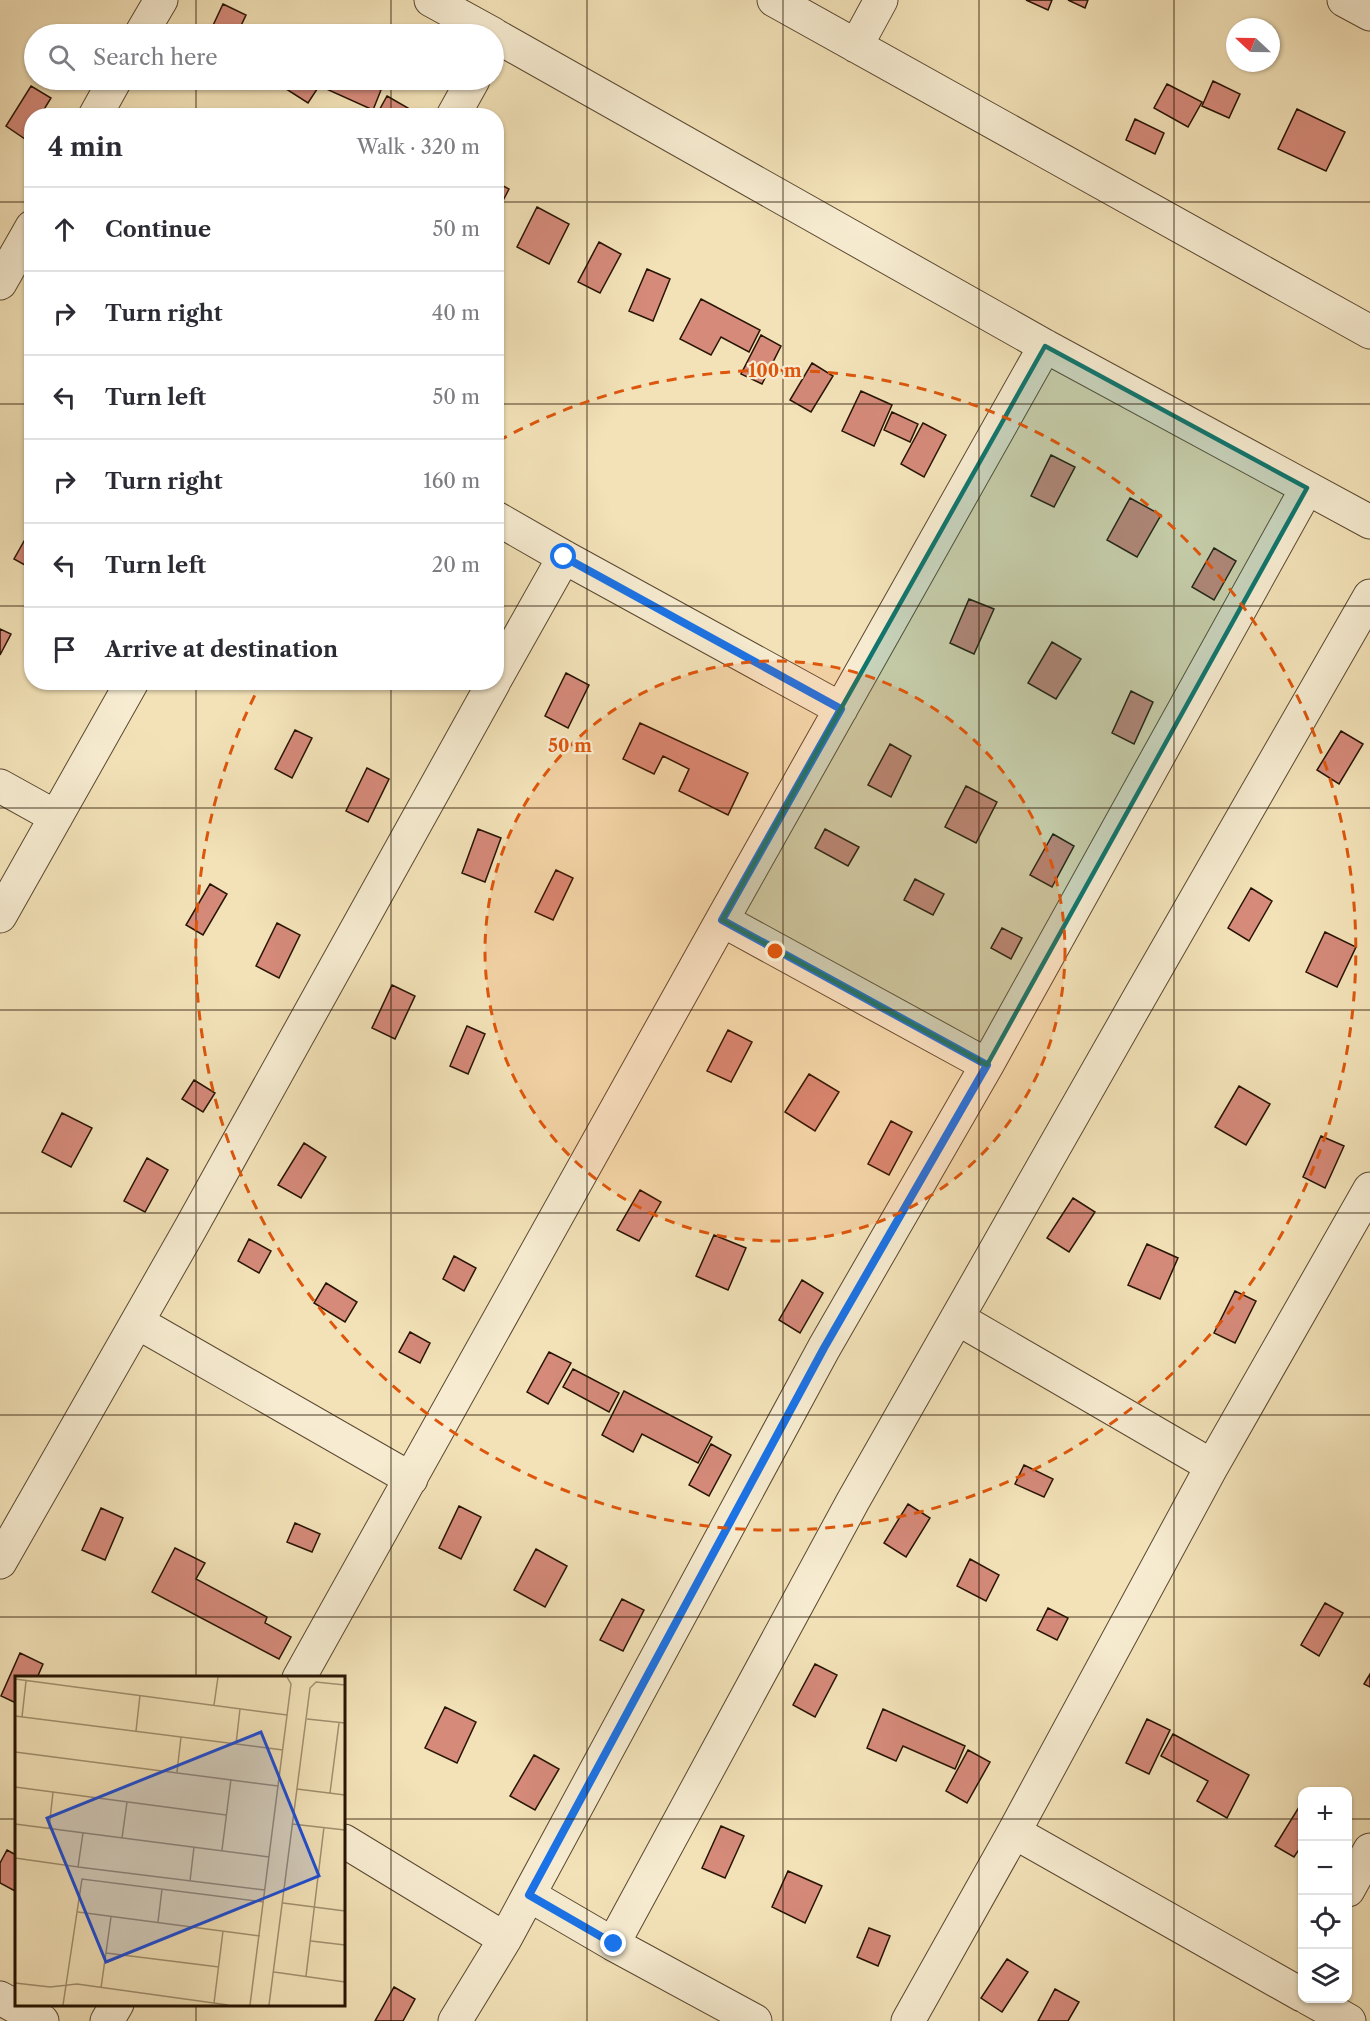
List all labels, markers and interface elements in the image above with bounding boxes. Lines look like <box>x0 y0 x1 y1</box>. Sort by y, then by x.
north arrow <box>1226 18 1280 72</box>
search box <box>24 24 504 90</box>
icon: search <box>45 41 78 74</box>
text: Search here <box>93 44 218 71</box>
text: 4 min <box>48 131 123 163</box>
text: Walk · 320 m <box>357 135 480 159</box>
icon: ahead <box>48 213 81 246</box>
text: Continue <box>105 216 211 243</box>
text: 50 m <box>433 217 480 241</box>
icon: right <box>48 297 81 330</box>
text: Turn right <box>105 300 223 327</box>
text: 40 m <box>432 301 480 325</box>
text: 100 m <box>748 360 802 382</box>
icon: left <box>48 381 81 414</box>
text: Turn left <box>105 384 206 411</box>
text: 50 m <box>433 385 480 409</box>
icon: right <box>48 465 81 498</box>
text: Turn right <box>105 468 223 495</box>
text: 160 m <box>423 469 480 493</box>
route start <box>550 543 576 569</box>
icon: left <box>48 549 81 582</box>
text: Turn left <box>105 552 206 579</box>
text: 20 m <box>432 553 480 577</box>
icon: arrive <box>48 633 81 666</box>
text: Arrive at destination <box>105 636 338 663</box>
text: 50 m <box>548 735 592 757</box>
centre of rings <box>765 941 785 961</box>
inset map <box>15 1676 345 2006</box>
map controls <box>1298 1787 1352 2003</box>
button: + <box>1298 1787 1352 1841</box>
button: − <box>1298 1841 1352 1895</box>
button: locate <box>1298 1895 1352 1949</box>
route end <box>600 1930 626 1956</box>
button: layers <box>1298 1949 1352 2003</box>

